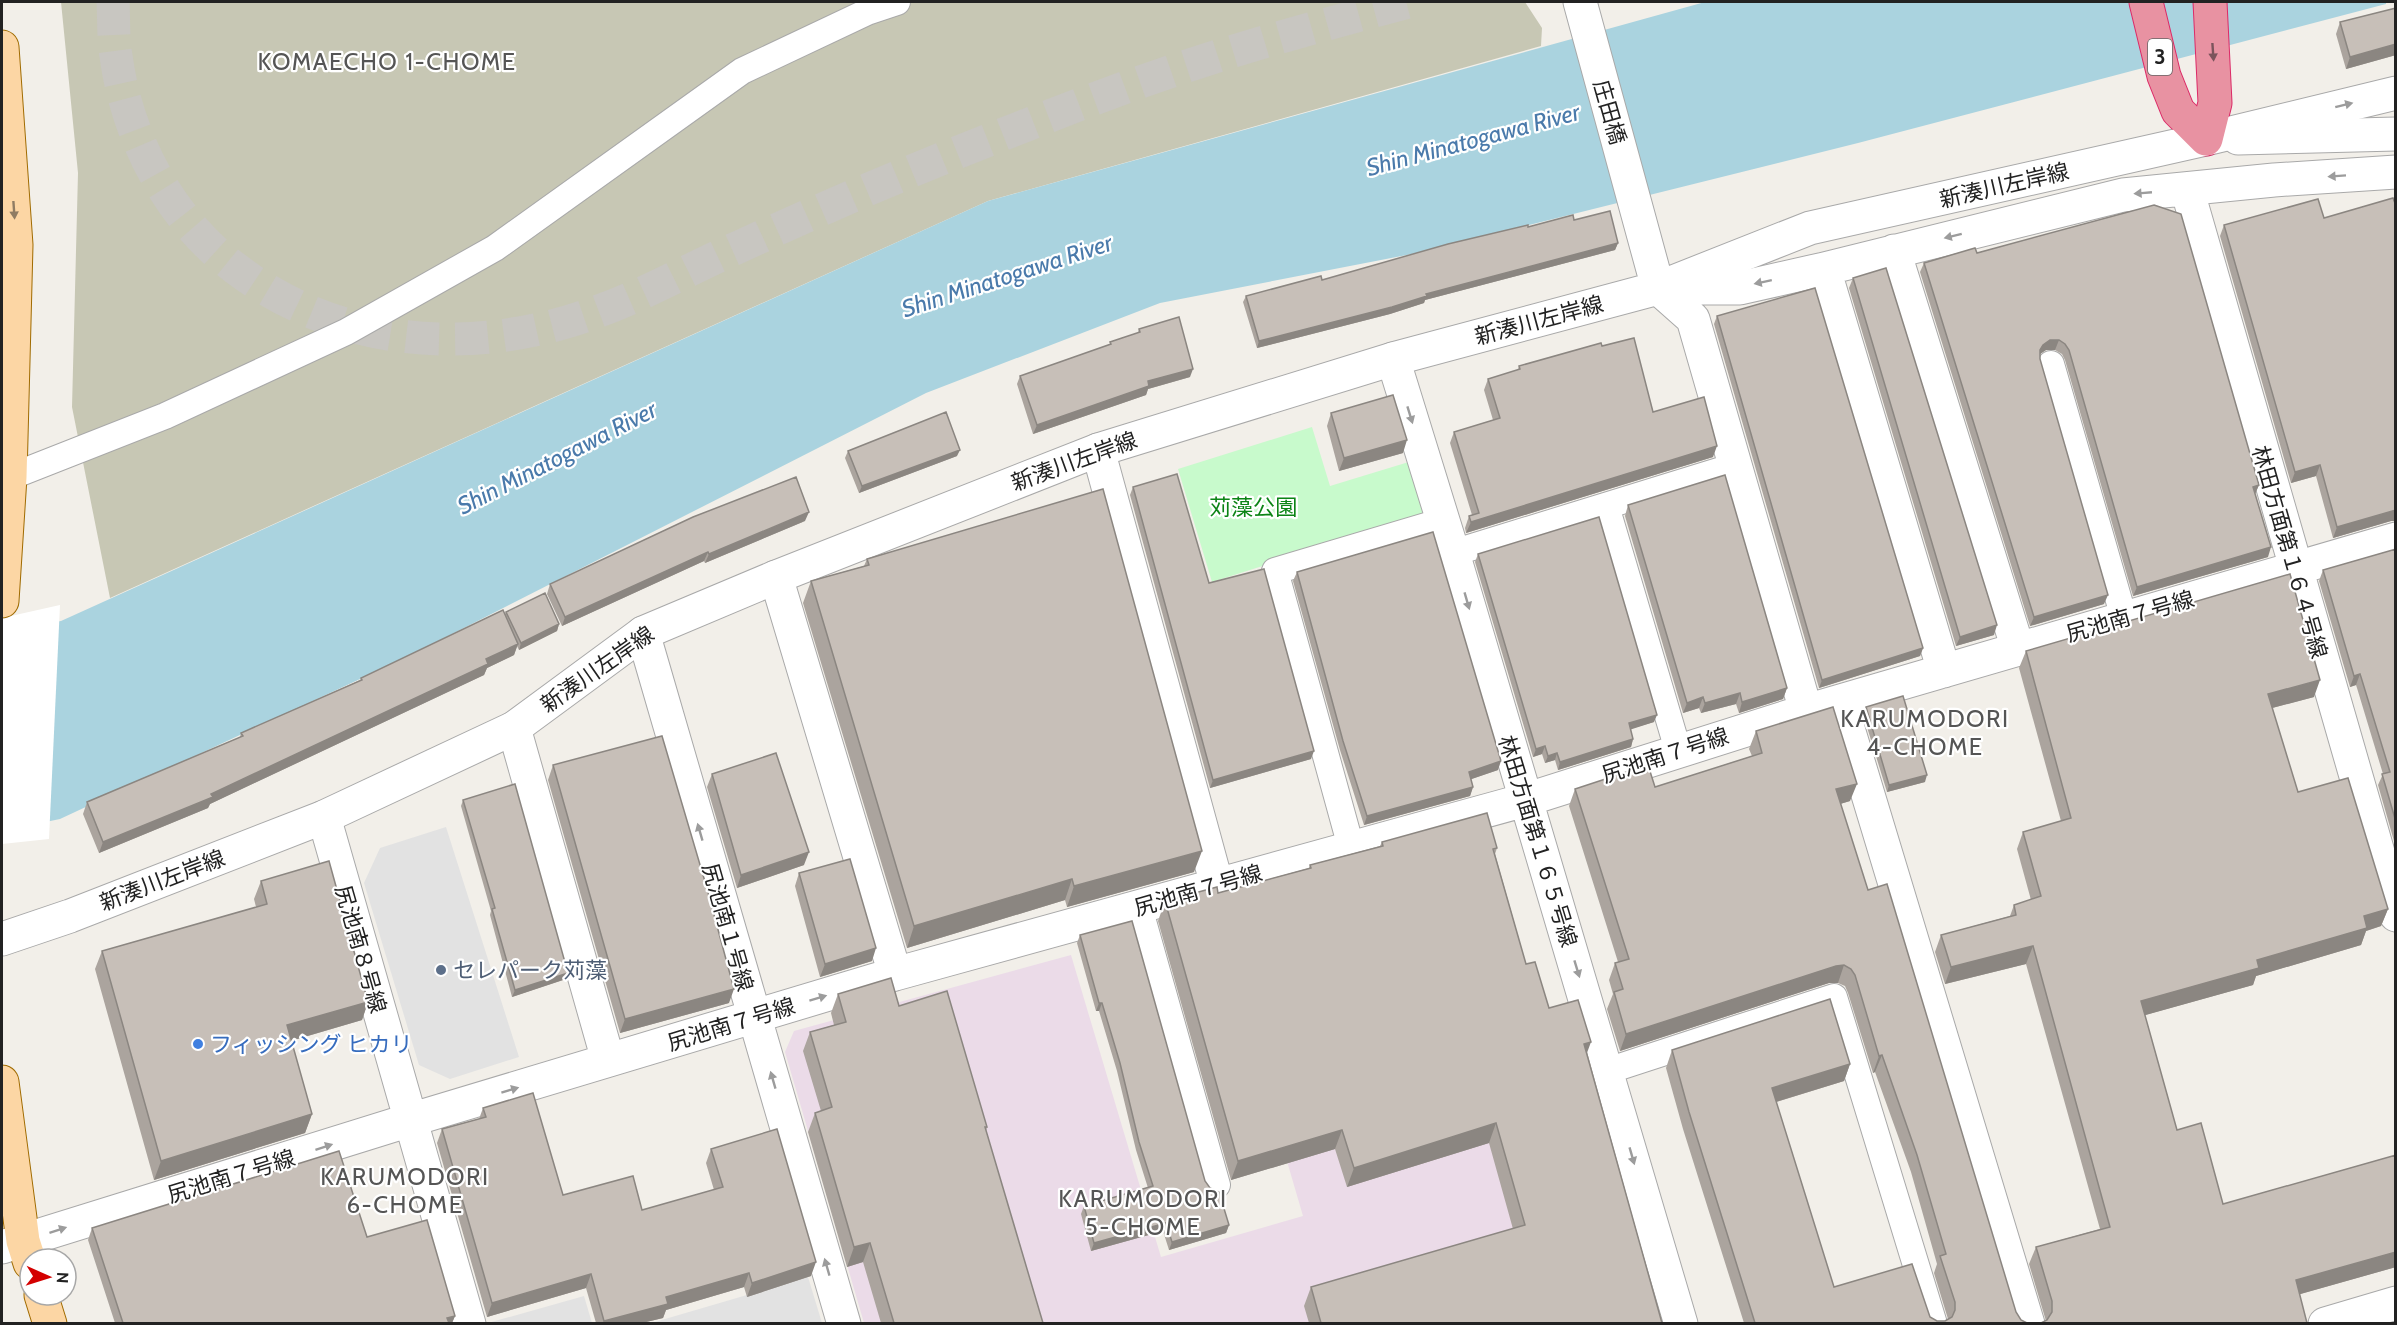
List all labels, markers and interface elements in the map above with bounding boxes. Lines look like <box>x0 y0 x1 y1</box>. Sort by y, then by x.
road number: 3 <box>2148 39 2172 75</box>
one-way arrow <box>2208 43 2218 62</box>
district label: KOMAECHO 1-CHOME <box>258 47 516 76</box>
street label: 庄田橋 <box>1587 77 1632 148</box>
water label: Shin Minatogawa River <box>1363 97 1584 182</box>
one-way arrow <box>2335 100 2354 110</box>
street label: 新湊川左岸線 <box>1937 157 2071 213</box>
one-way arrow <box>2328 171 2347 181</box>
one-way arrow <box>2133 188 2152 198</box>
one-way arrow <box>9 201 18 220</box>
water label: Shin Minatogawa River <box>898 227 1117 323</box>
one-way arrow <box>1944 232 1962 242</box>
one-way arrow <box>1754 278 1773 288</box>
street label: 新湊川左岸線 <box>1472 290 1606 351</box>
water label: Shin Minatogawa River <box>452 394 663 520</box>
one-way arrow <box>1406 406 1415 424</box>
street label: 新湊川左岸線 <box>1008 426 1141 497</box>
street label: 林田方面第１６４号線 <box>2246 443 2333 662</box>
park label: 苅藻公園 <box>1209 494 1297 521</box>
street label: 尻池南７号線 <box>2063 585 2197 648</box>
one-way arrow <box>1463 592 1472 610</box>
street label: 新湊川左岸線 <box>535 620 659 718</box>
district label: KARUMODORI 4-CHOME <box>1840 704 2010 761</box>
street label: 尻池南７号線 <box>1598 722 1732 789</box>
street label: 林田方面第１６５号線 <box>1492 732 1583 950</box>
one-way arrow <box>695 823 705 842</box>
street label: 新湊川左岸線 <box>96 844 229 917</box>
street label: 尻池南７号線 <box>1131 859 1265 922</box>
street label: 尻池南１号線 <box>696 860 759 994</box>
street label: 尻池南８号線 <box>329 882 392 1016</box>
place label: セレパーク苅藻 <box>453 957 607 984</box>
one-way arrow <box>1572 960 1582 978</box>
marker: セレパーク苅藻 <box>434 963 448 977</box>
street label: 尻池南７号線 <box>664 992 798 1057</box>
one-way arrow <box>809 993 827 1002</box>
place label: フィッシング ヒカリ <box>210 1031 413 1058</box>
marker: フィッシング ヒカリ <box>191 1037 205 1051</box>
one-way arrow <box>768 1071 777 1089</box>
one-way arrow <box>501 1085 519 1094</box>
one-way arrow <box>315 1142 333 1151</box>
street label: 尻池南７号線 <box>164 1144 298 1209</box>
one-way arrow <box>1628 1147 1637 1165</box>
district label: KARUMODORI 6-CHOME <box>320 1162 490 1219</box>
district label: KARUMODORI 5-CHOME <box>1058 1184 1228 1241</box>
one-way arrow <box>49 1225 67 1235</box>
north arrow <box>18 1247 78 1307</box>
one-way arrow <box>822 1258 831 1276</box>
text: N <box>53 1272 72 1284</box>

